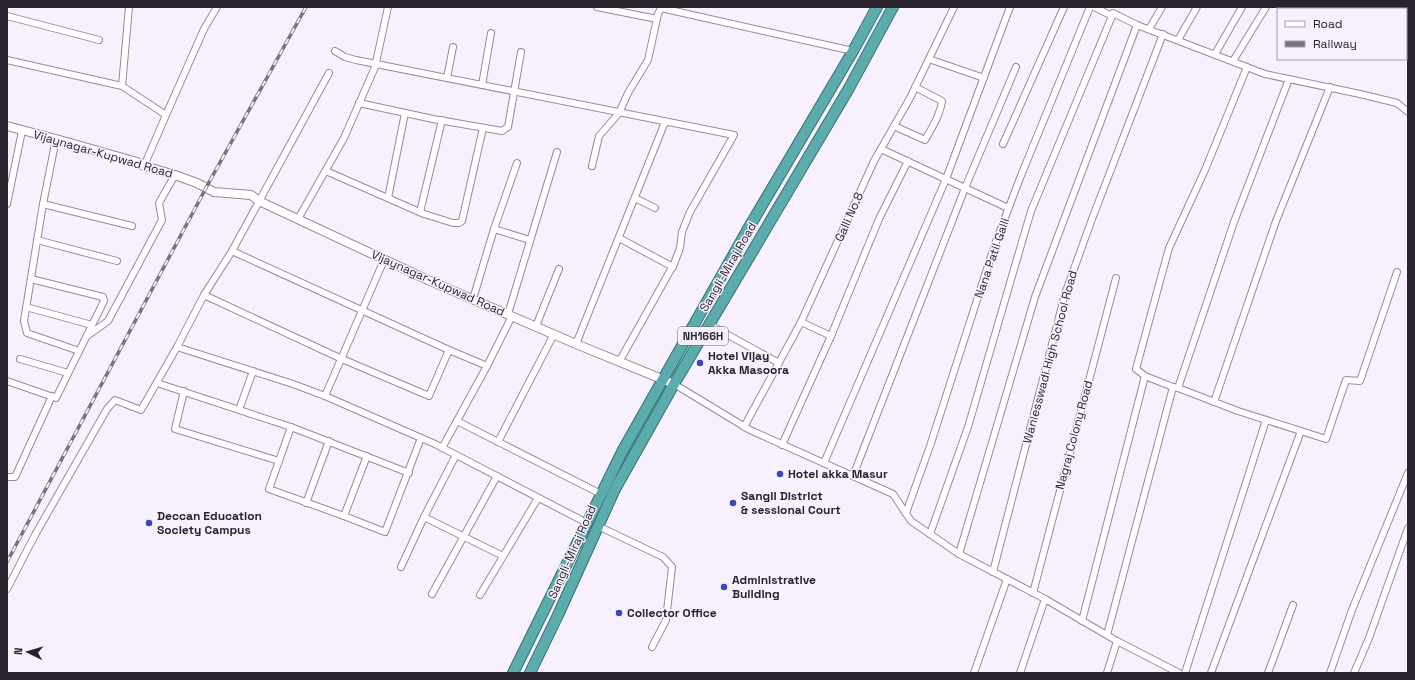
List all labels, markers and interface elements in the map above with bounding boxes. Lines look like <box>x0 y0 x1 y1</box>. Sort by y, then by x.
legend <box>1277 8 1407 60</box>
text: Road <box>1313 16 1342 32</box>
text: Railway <box>1313 36 1357 52</box>
street label: Vijaynagar-Kupwad Road <box>31 126 175 182</box>
street label: Galli No.8 <box>831 190 867 244</box>
street label: Nana Patil Galli <box>971 216 1013 300</box>
street label: Sangli-Miraj Road <box>696 219 760 315</box>
street label: Vijaynagar-Kupwad Road <box>369 246 507 320</box>
street label: Wanlesswadi High School Road <box>1019 269 1081 445</box>
road number: NH166H <box>678 327 728 345</box>
place label: Hotel Vijay Akka Masoora <box>708 348 789 378</box>
marker: Hotel Vijay Akka Masoora <box>695 358 705 368</box>
street label: Nagraj Colony Road <box>1052 379 1096 491</box>
place label: Hotel akka Masur <box>788 466 888 482</box>
marker: Hotel akka Masur <box>775 469 785 479</box>
place label: Sangli District & sessional Court <box>741 488 841 518</box>
marker: Sangli District & sessional Court <box>728 498 738 508</box>
street label: Sangli-Miraj Road <box>544 503 600 601</box>
place label: Deccan Education Society Campus <box>157 508 262 538</box>
marker: Deccan Education Society Campus <box>144 518 154 528</box>
place label: Administrative Building <box>732 572 816 602</box>
marker: Administrative Building <box>719 582 729 592</box>
place label: Collector Office <box>627 605 717 621</box>
marker: Collector Office <box>614 608 624 618</box>
north arrow <box>8 632 48 672</box>
text: N <box>11 647 25 655</box>

